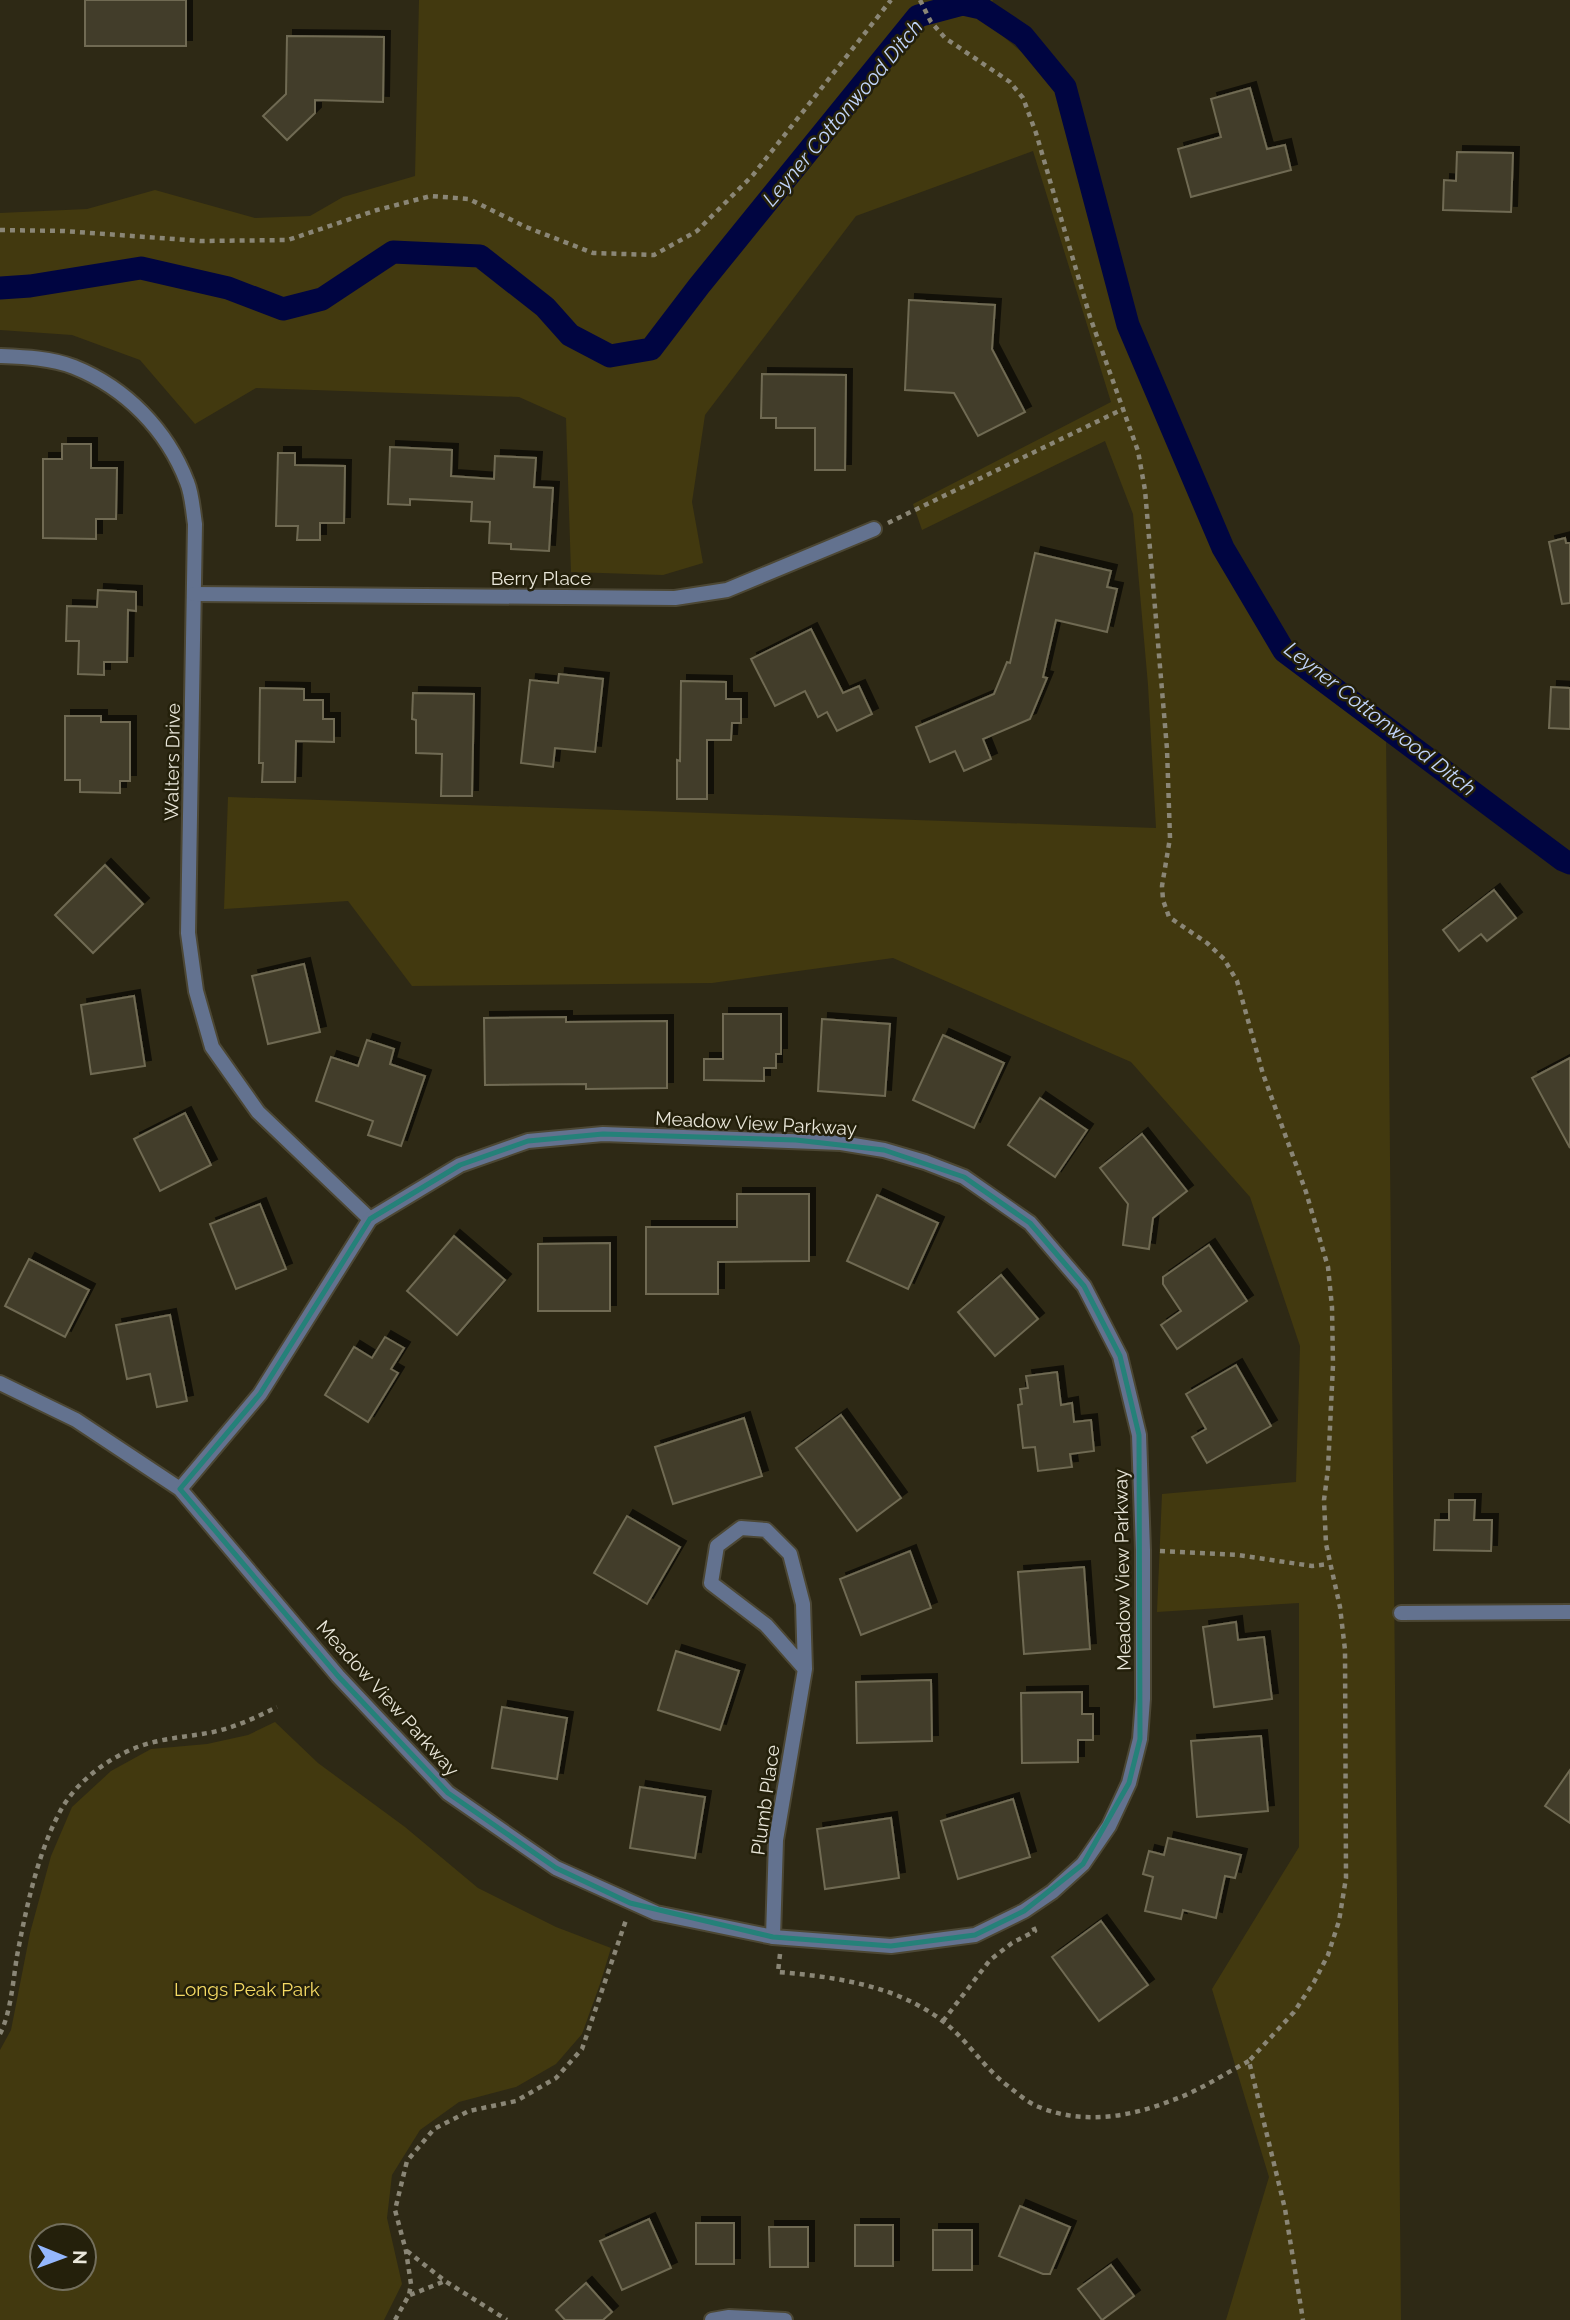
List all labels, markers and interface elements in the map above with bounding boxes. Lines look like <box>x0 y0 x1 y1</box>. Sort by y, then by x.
water label: Leyner Cottonwood Ditch <box>757 14 928 211</box>
street label: Berry Place <box>491 567 591 589</box>
water label: Leyner Cottonwood Ditch <box>1280 636 1481 801</box>
street label: Walters Drive <box>160 703 184 821</box>
street label: Meadow View Parkway <box>655 1107 857 1139</box>
street label: Meadow View Parkway <box>1109 1469 1135 1671</box>
street label: Meadow View Parkway <box>312 1616 464 1780</box>
street label: Plumb Place <box>746 1743 784 1857</box>
park label: Longs Peak Park <box>174 1978 320 2000</box>
north arrow <box>28 2222 98 2292</box>
text: N <box>69 2250 91 2265</box>

